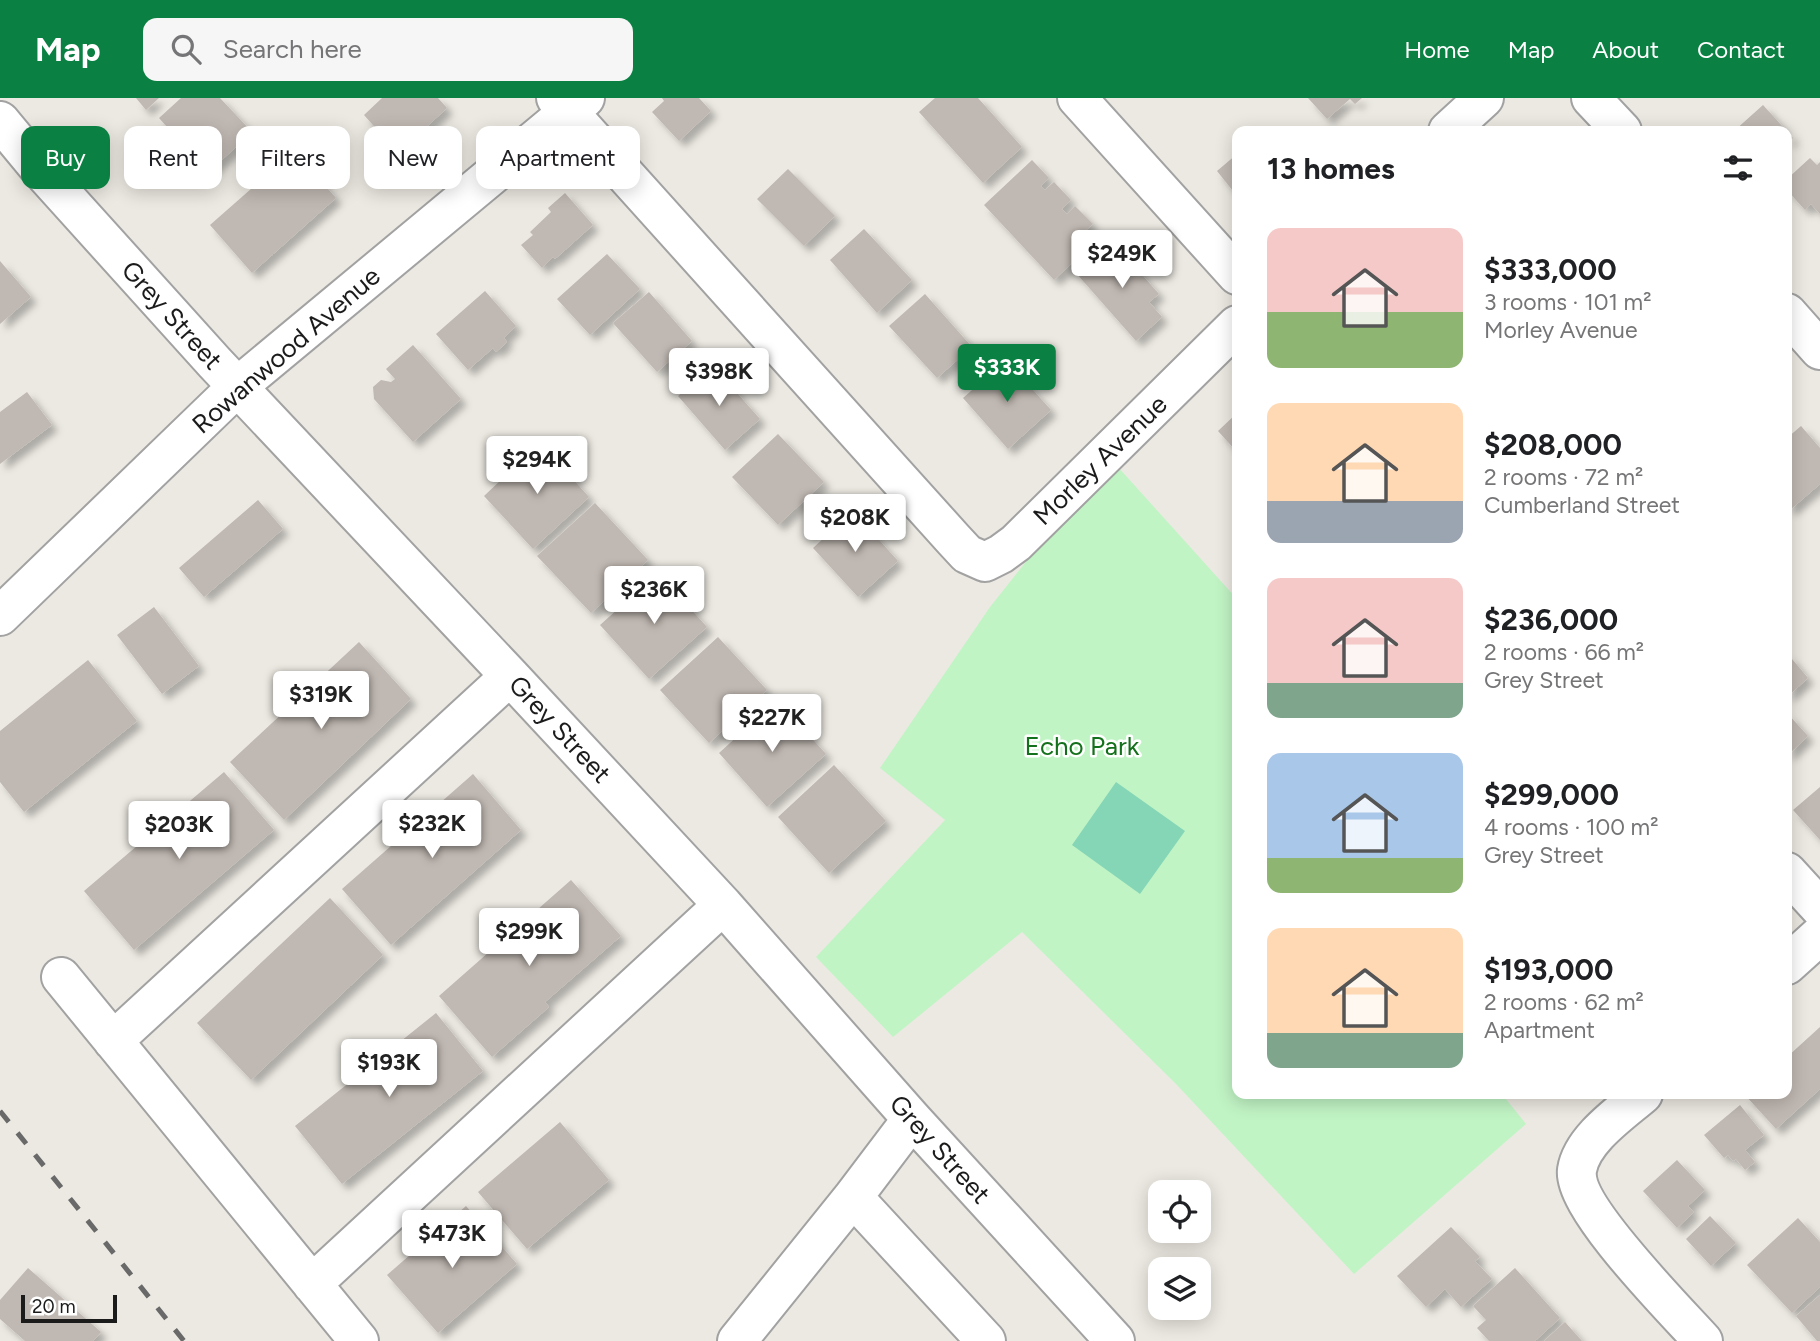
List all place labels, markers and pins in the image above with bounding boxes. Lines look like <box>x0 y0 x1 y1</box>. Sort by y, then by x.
pin: $249K <box>1073 230 1171 290</box>
pin: $333K <box>958 344 1056 404</box>
pin: $398K <box>670 348 768 408</box>
pin: $294K <box>488 436 586 496</box>
pin: $208K <box>806 494 904 554</box>
pin: $236K <box>605 566 703 626</box>
pin: $319K <box>272 672 370 731</box>
pin: $227K <box>723 694 821 754</box>
pin: $232K <box>383 800 481 860</box>
pin: $203K <box>130 802 228 861</box>
pin: $299K <box>480 908 578 968</box>
pin: $193K <box>340 1040 438 1099</box>
pin: $473K <box>403 1210 501 1270</box>

